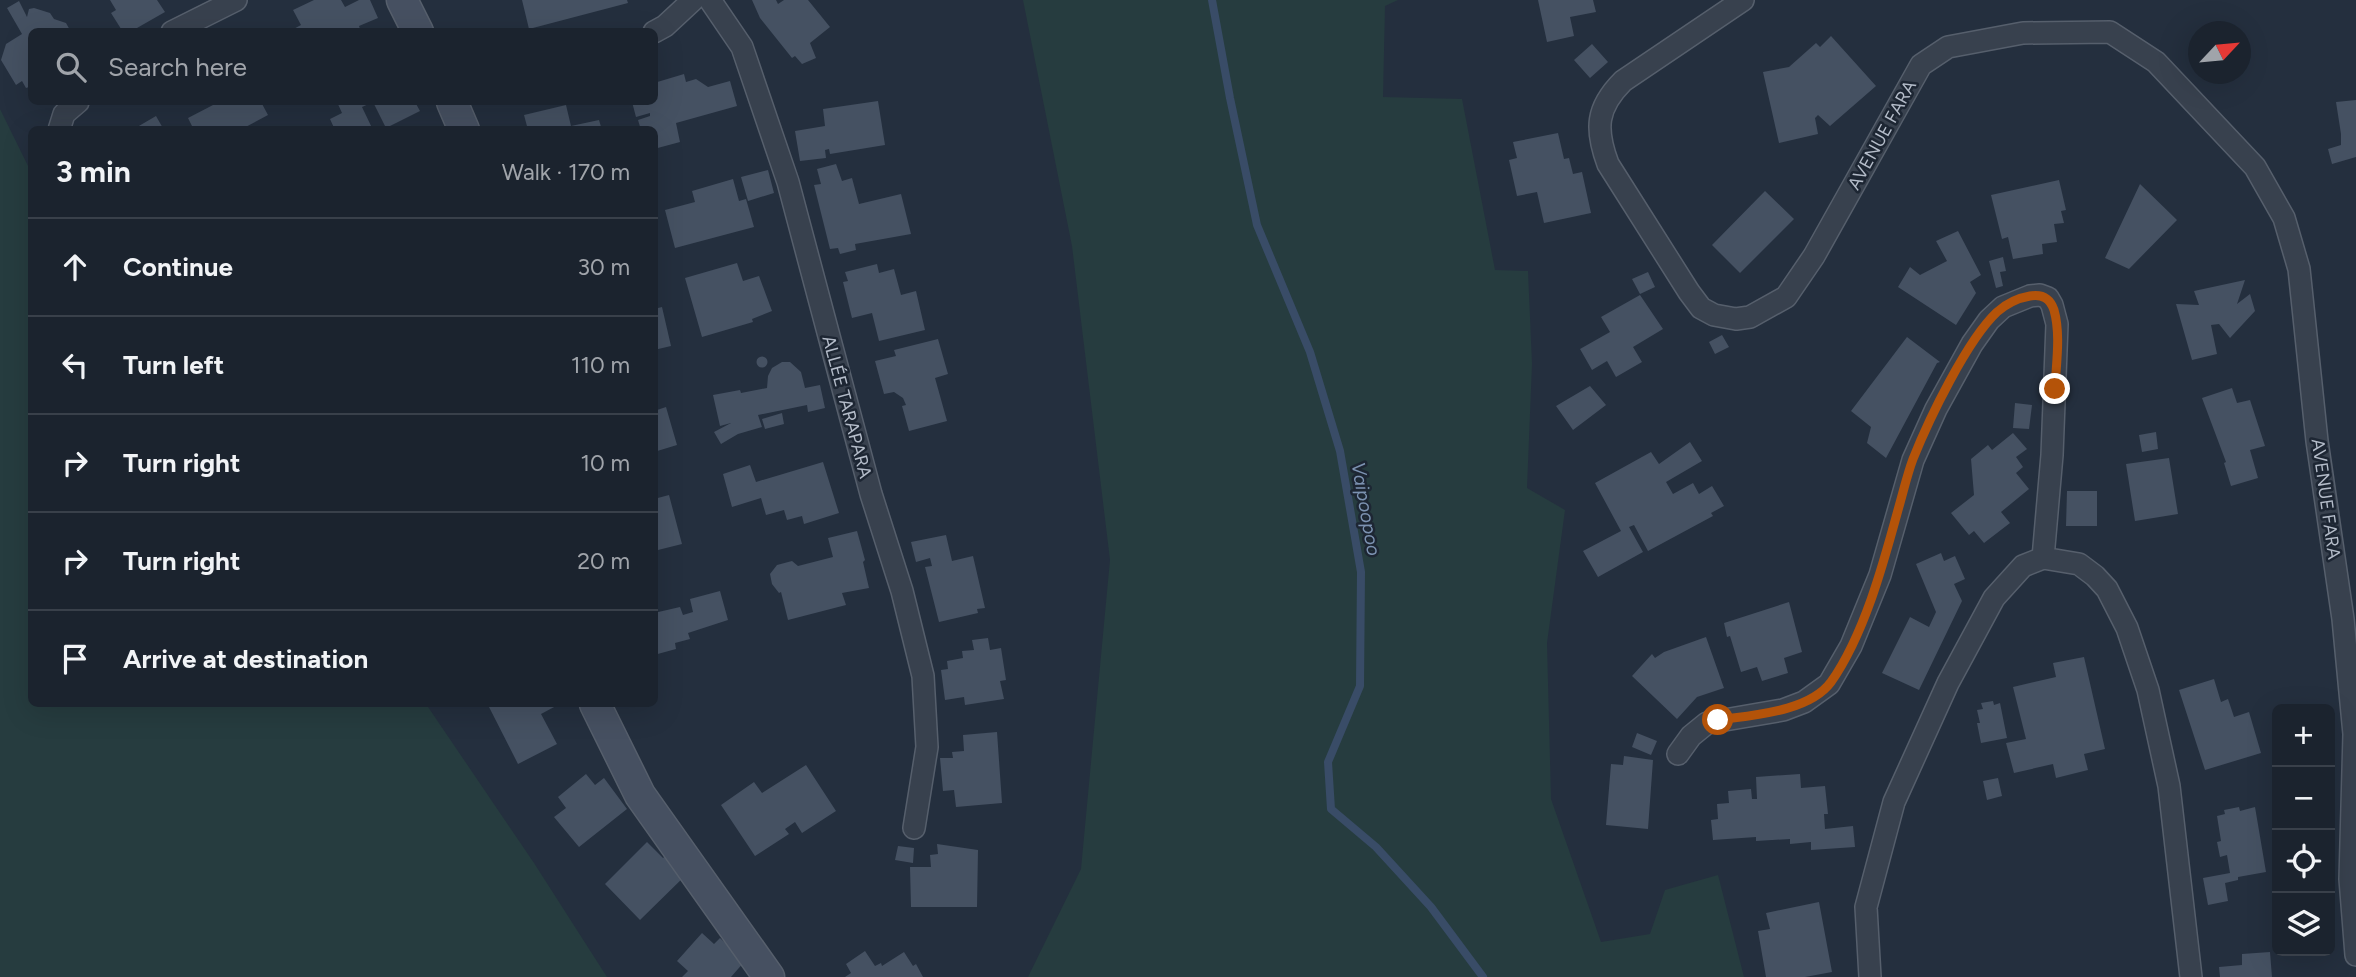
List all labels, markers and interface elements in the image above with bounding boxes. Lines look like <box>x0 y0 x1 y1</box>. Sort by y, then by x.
north arrow <box>2188 21 2251 84</box>
search box <box>28 28 658 105</box>
icon: search <box>52 48 90 86</box>
text: Search here <box>108 51 247 83</box>
street label: AVENUE FARA <box>1843 76 1921 194</box>
text: 3 min <box>56 153 131 190</box>
text: Walk · 170 m <box>502 158 630 186</box>
icon: ahead <box>56 248 94 286</box>
text: Continue <box>123 251 233 283</box>
text: 30 m <box>577 253 630 281</box>
street label: ALLÉE TARAPARA <box>817 333 877 481</box>
icon: left <box>56 346 94 384</box>
text: Turn left <box>123 349 224 381</box>
text: 110 m <box>571 351 630 379</box>
route end <box>2039 373 2070 404</box>
street label: AVENUE FARA <box>2307 437 2345 561</box>
icon: right <box>56 444 94 482</box>
text: Turn right <box>123 447 240 479</box>
text: 10 m <box>581 449 630 477</box>
water label: Vaipoopoo <box>1346 460 1386 558</box>
icon: right <box>56 542 94 580</box>
text: Turn right <box>123 545 240 577</box>
text: 20 m <box>577 547 630 575</box>
icon: arrive <box>56 640 94 678</box>
text: Arrive at destination <box>123 643 368 675</box>
route start <box>1702 704 1733 735</box>
map controls <box>2272 704 2335 956</box>
button: + <box>2272 704 2335 767</box>
button: − <box>2272 767 2335 830</box>
button: locate <box>2272 830 2335 893</box>
button: layers <box>2272 893 2335 956</box>

